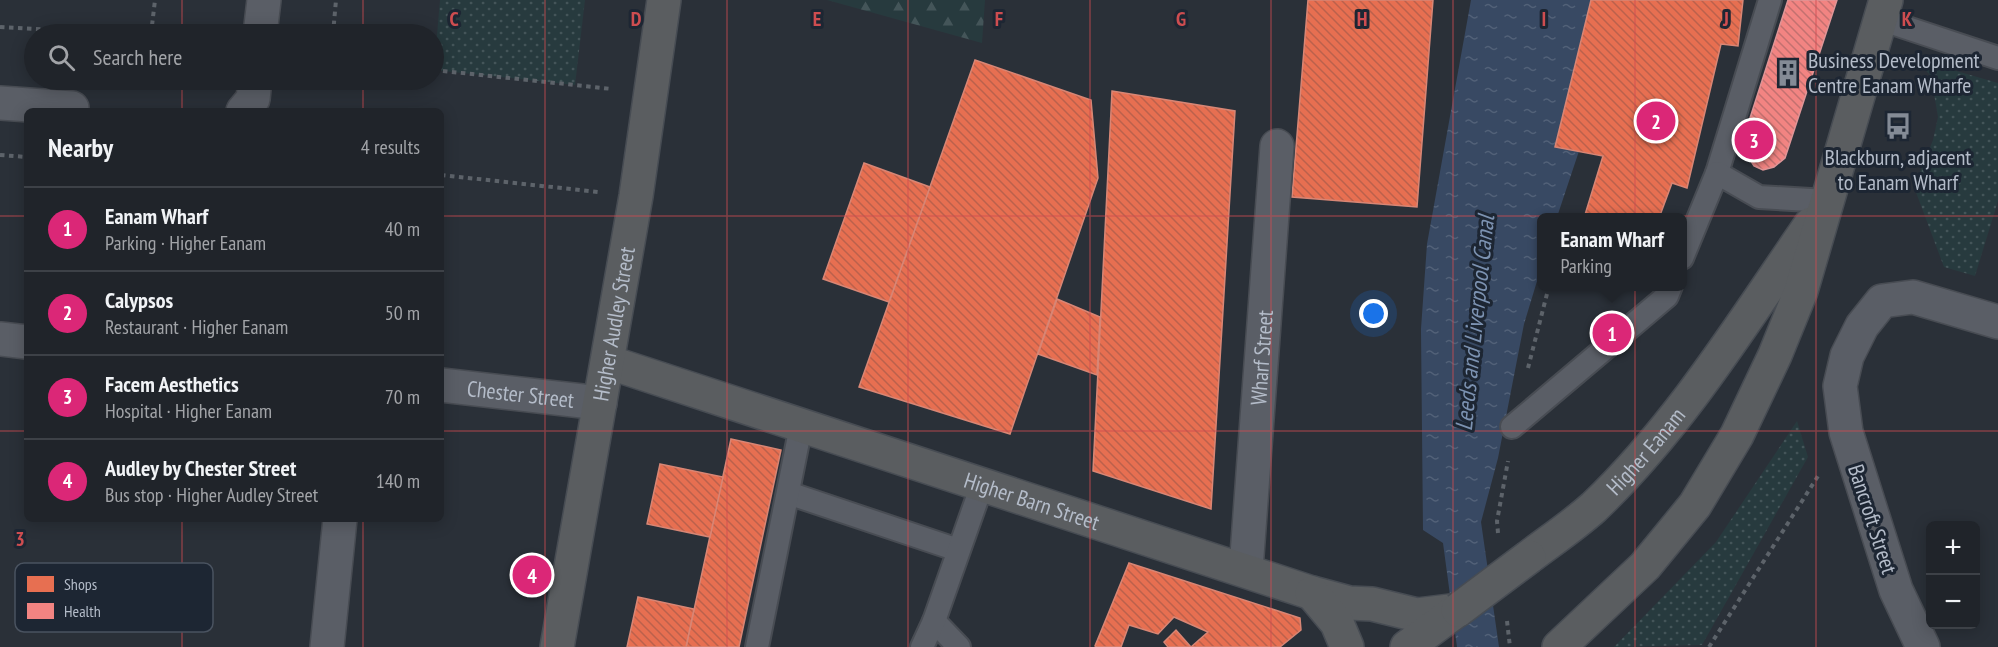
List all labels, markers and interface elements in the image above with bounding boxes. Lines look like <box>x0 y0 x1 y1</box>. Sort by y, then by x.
text: C <box>449 6 459 32</box>
text: D <box>631 6 642 32</box>
text: E <box>813 6 821 32</box>
text: F <box>995 6 1003 32</box>
text: G <box>1176 6 1186 32</box>
text: H <box>1357 6 1367 32</box>
text: I <box>1542 6 1546 32</box>
text: J <box>1722 6 1729 32</box>
text: K <box>1902 6 1913 32</box>
search box <box>24 24 444 90</box>
icon: search <box>45 41 78 74</box>
text: Search here <box>93 43 182 71</box>
place label: Business Development Centre Eanam Wharfe <box>1808 46 1980 99</box>
building icon: Business Development Centre Eanam Wharfe <box>1773 58 1803 88</box>
pin: 2 <box>1636 98 1676 144</box>
bus stop icon: Blackburn, adjacent to Eanam Wharf <box>1883 111 1913 141</box>
pin: 3 <box>1734 118 1774 162</box>
text: Nearby <box>48 131 113 164</box>
text: 4 results <box>361 134 420 160</box>
place label: Blackburn, adjacent to Eanam Wharf <box>1825 143 1971 196</box>
text: Eanam Wharf <box>105 202 208 230</box>
water label: Leeds and Liverpool Canal <box>1448 211 1501 432</box>
popup <box>1537 213 1687 291</box>
text: 1 <box>63 216 72 242</box>
text: 40 m <box>385 216 420 242</box>
text: Eanam Wharf <box>1560 225 1664 253</box>
text: Parking · Higher Eanam <box>105 230 266 256</box>
street label: Higher Audley Street <box>586 245 641 403</box>
text: Parking <box>1560 253 1612 279</box>
text: Calypsos <box>105 286 173 314</box>
your location <box>1359 299 1388 328</box>
text: 2 <box>63 300 72 326</box>
text: 50 m <box>385 300 420 326</box>
street label: Wharf Street <box>1244 309 1279 406</box>
pin: 1 <box>1592 310 1632 356</box>
text: Restaurant · Higher Eanam <box>105 314 288 340</box>
text: Facem Aesthetics <box>105 370 239 398</box>
street label: Chester Street <box>465 374 576 414</box>
text: 3 <box>63 384 72 410</box>
text: 70 m <box>385 384 420 410</box>
text: Hospital · Higher Eanam <box>105 398 272 424</box>
street label: Higher Eanam <box>1600 402 1691 501</box>
text: Audley by Chester Street <box>105 454 296 482</box>
street label: Bancroft Street <box>1842 461 1904 577</box>
street label: Higher Barn Street <box>961 466 1103 536</box>
text: 4 <box>63 468 72 494</box>
text: 140 m <box>376 468 420 494</box>
text: Bus stop · Higher Audley Street <box>105 482 318 508</box>
map controls <box>1926 521 1980 629</box>
button: + <box>1926 521 1980 575</box>
text: 3 <box>15 526 25 552</box>
pin: 4 <box>512 552 552 598</box>
legend <box>15 563 213 632</box>
text: Shops <box>64 574 97 594</box>
button: − <box>1926 575 1980 629</box>
text: Health <box>64 601 101 621</box>

